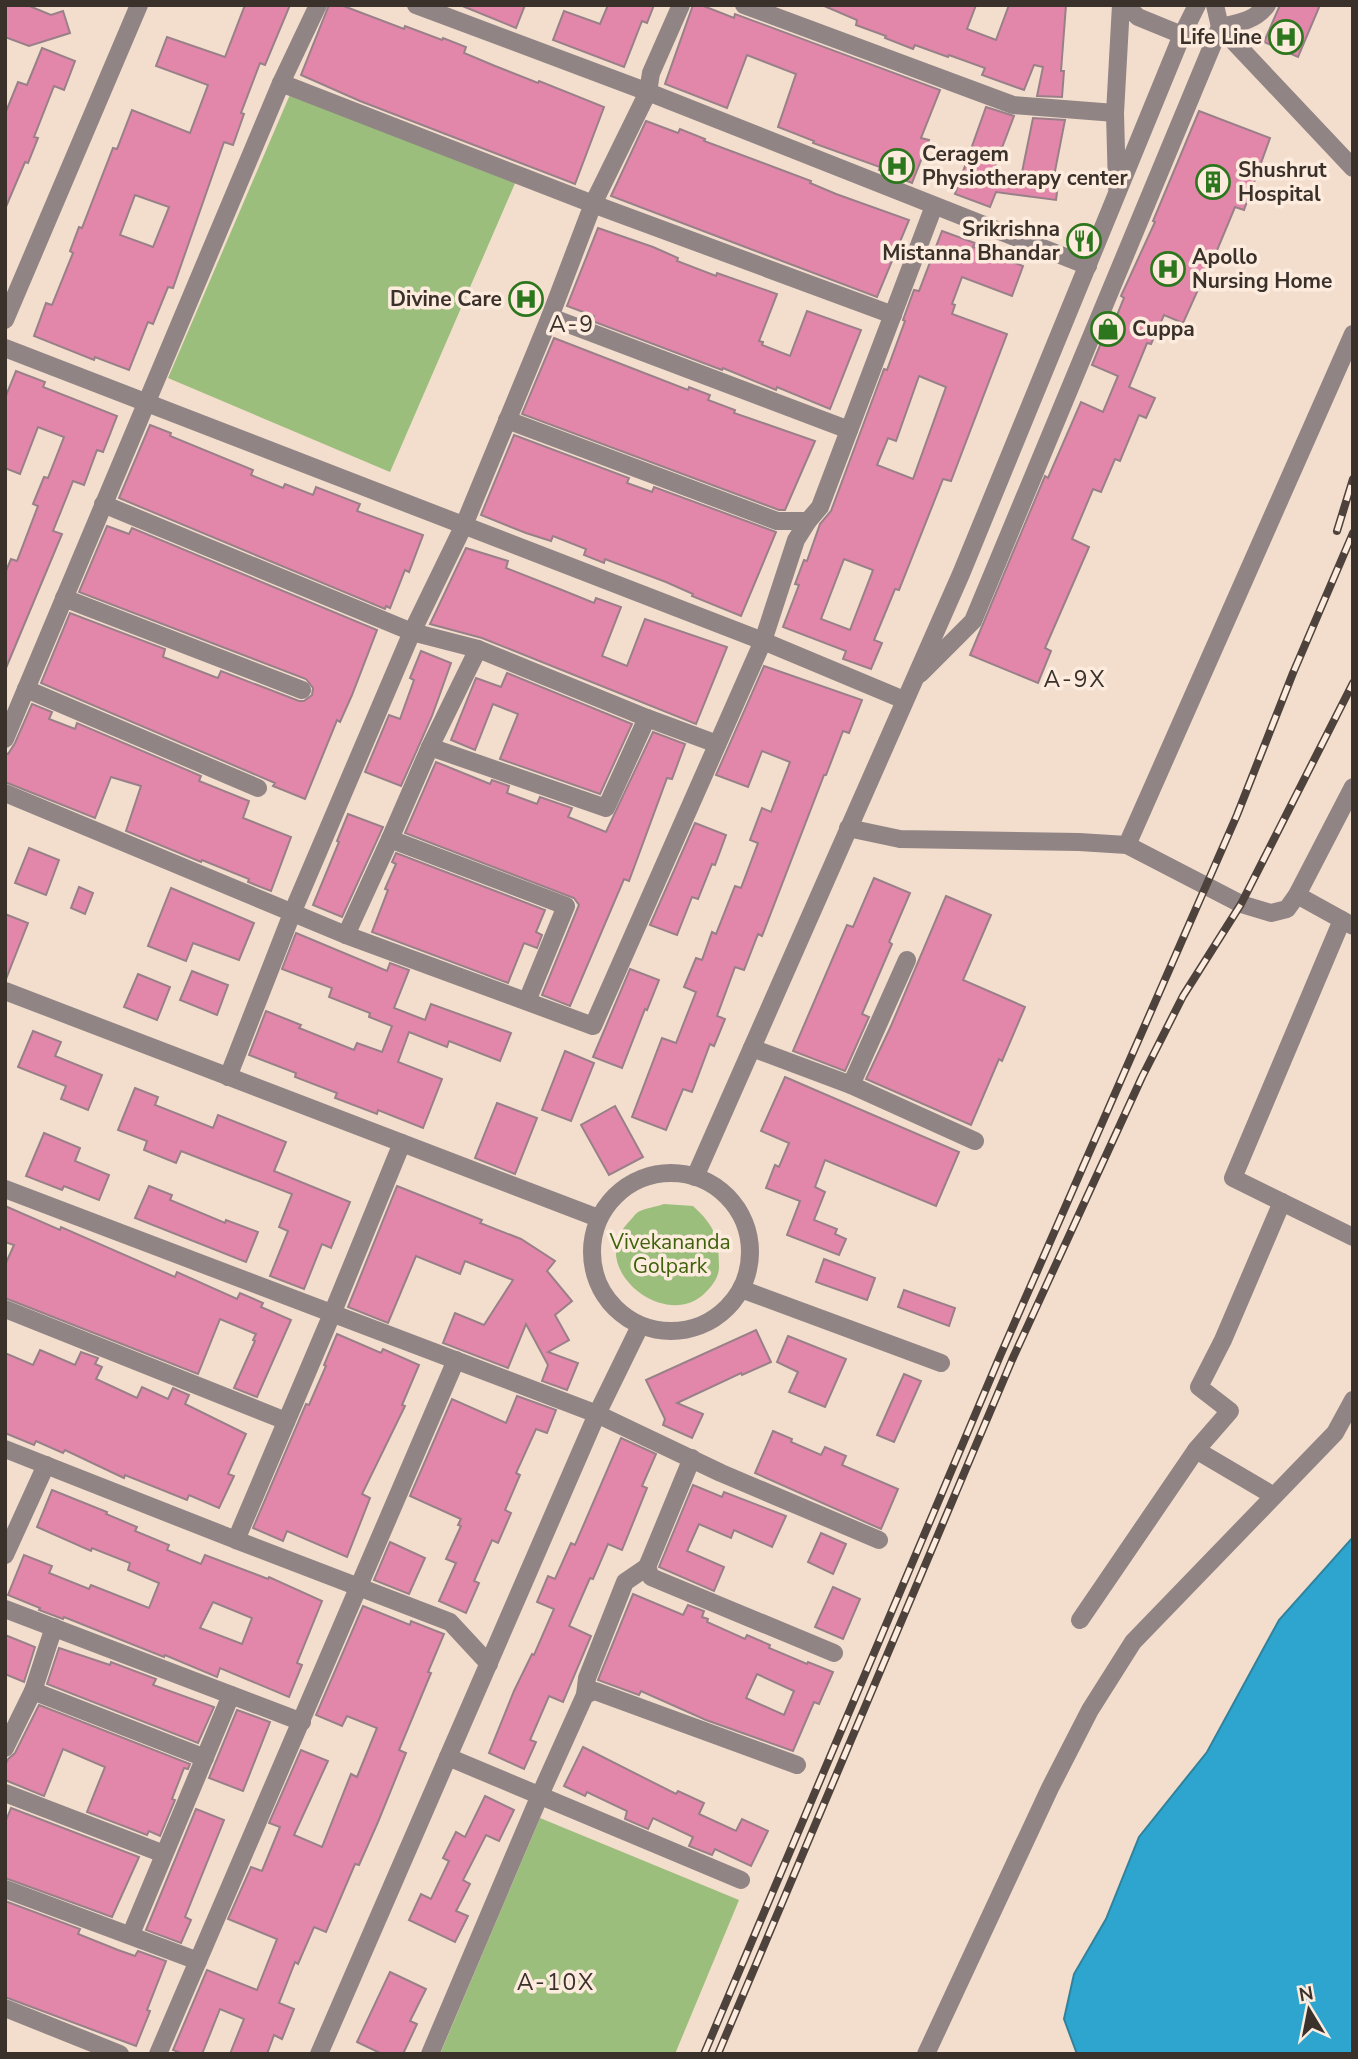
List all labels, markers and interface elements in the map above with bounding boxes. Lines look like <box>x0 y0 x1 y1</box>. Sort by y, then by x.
hospital icon: Life Line <box>1267 18 1305 56</box>
place label: Life Line <box>1180 23 1262 51</box>
place label: Ceragem Physiotherapy center <box>922 140 1128 192</box>
hospital icon: Ceragem Physiotherapy center <box>878 147 916 185</box>
place label: Shushrut Hospital <box>1238 156 1328 208</box>
building icon: Shushrut Hospital <box>1194 163 1232 201</box>
place label: Srikrishna Mistanna Bhandar <box>882 215 1061 267</box>
restaurant icon: Srikrishna Mistanna Bhandar <box>1065 222 1103 260</box>
place label: Apollo Nursing Home <box>1192 243 1332 295</box>
hospital icon: Apollo Nursing Home <box>1149 250 1187 288</box>
hospital icon: Divine Care <box>507 280 545 318</box>
place label: Divine Care <box>390 285 502 313</box>
district label: A-9 <box>549 309 595 340</box>
shop icon: Cuppa <box>1089 310 1127 348</box>
place label: Cuppa <box>1132 315 1195 343</box>
district label: A-9X <box>1044 664 1106 695</box>
park label: Vivekananda Golpark <box>608 1228 731 1280</box>
district label: A-10X <box>517 1967 595 1998</box>
north arrow <box>1274 1975 1344 2045</box>
text: N <box>1297 1980 1315 2008</box>

